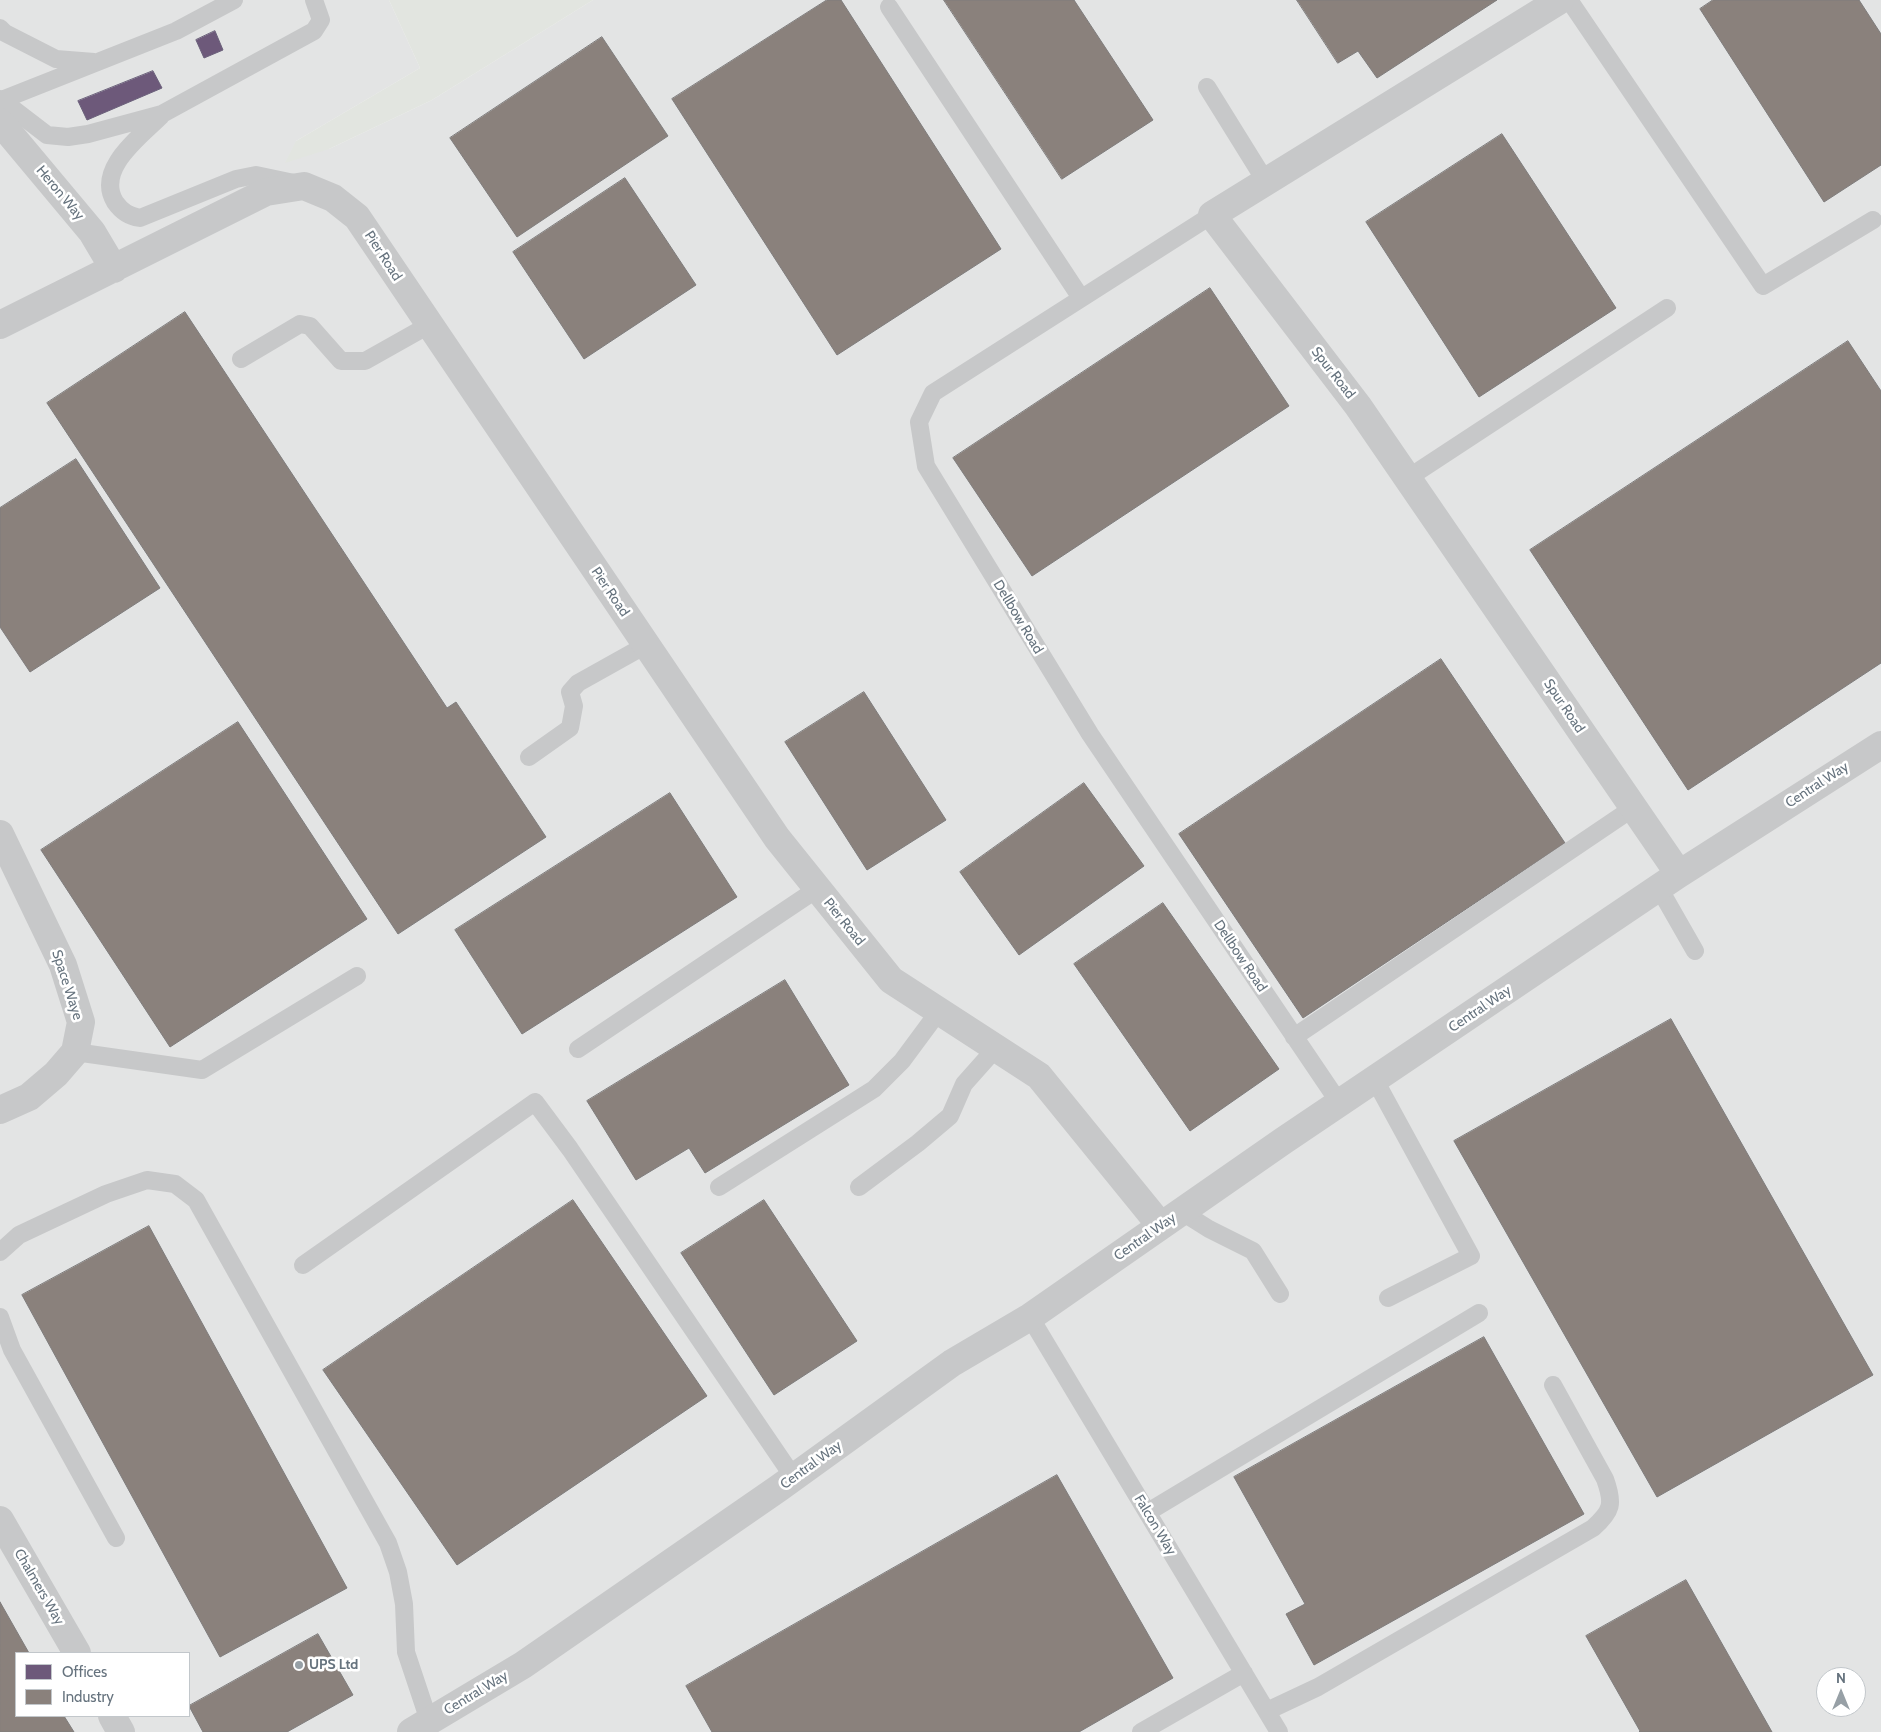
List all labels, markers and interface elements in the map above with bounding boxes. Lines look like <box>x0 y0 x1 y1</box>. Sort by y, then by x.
street label: Heron Way <box>32 162 88 224</box>
street label: Pier Road <box>361 228 405 284</box>
street label: Spur Road <box>1308 344 1358 402</box>
street label: Pier Road <box>587 564 633 620</box>
street label: Dellbow Road <box>989 577 1047 657</box>
street label: Spur Road <box>1540 676 1588 736</box>
street label: Central Way <box>1782 758 1852 812</box>
street label: Pier Road <box>820 895 868 949</box>
street label: Dellbow Road <box>1210 917 1270 995</box>
street label: Space Waye <box>48 948 86 1022</box>
street label: Central Way <box>1446 982 1514 1036</box>
street label: Central Way <box>1111 1210 1179 1264</box>
street label: Central Way <box>777 1437 845 1493</box>
street label: Falcon Way <box>1130 1492 1180 1558</box>
street label: Chalmers Way <box>10 1546 68 1628</box>
legend <box>15 1652 190 1717</box>
place label: UPS Ltd <box>309 1657 358 1673</box>
marker: UPS Ltd <box>293 1659 305 1671</box>
text: Offices <box>62 1663 107 1681</box>
street label: Central Way <box>441 1667 511 1719</box>
north arrow <box>1816 1667 1866 1717</box>
text: N <box>1836 1669 1846 1687</box>
text: Industry <box>62 1688 114 1706</box>

